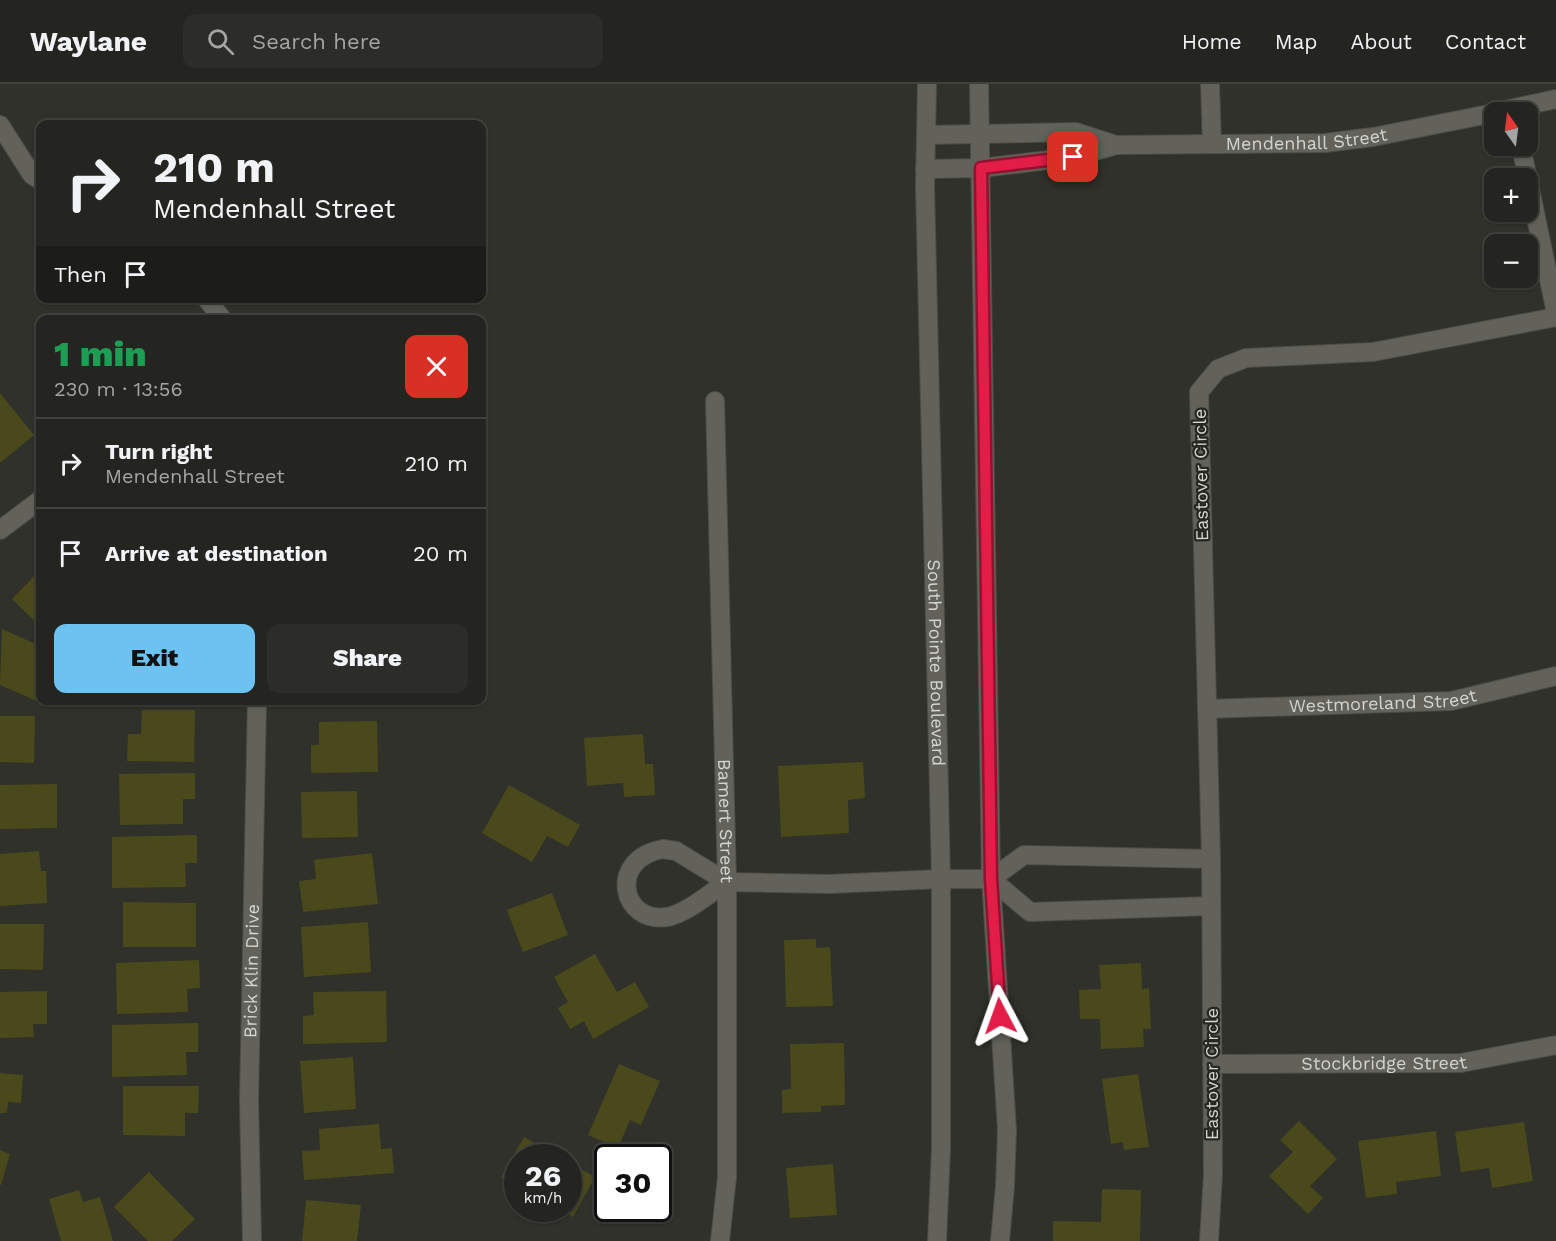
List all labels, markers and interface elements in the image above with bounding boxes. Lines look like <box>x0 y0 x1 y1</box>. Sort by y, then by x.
search box <box>183 14 603 68</box>
text: Waylane <box>30 25 147 58</box>
icon: search <box>204 25 237 58</box>
text: Search here <box>252 29 381 54</box>
text: Home <box>1182 29 1242 54</box>
text: Map <box>1275 29 1318 54</box>
text: About <box>1351 29 1412 54</box>
text: Contact <box>1445 29 1526 54</box>
north arrow <box>1484 102 1538 156</box>
map controls <box>1484 102 1538 288</box>
street label: Mendenhall Street <box>1226 123 1389 154</box>
pin <box>1047 131 1098 182</box>
icon: arrive <box>1056 140 1089 173</box>
text: 210 m <box>153 143 275 192</box>
icon: right <box>54 144 132 222</box>
button: + <box>1484 168 1538 222</box>
text: Mendenhall Street <box>153 193 395 225</box>
button: − <box>1484 234 1538 288</box>
icon: arrive <box>119 258 152 291</box>
text: Then <box>54 262 107 287</box>
text: 1 min <box>54 333 147 375</box>
button: close <box>405 335 468 398</box>
text: 230 m · 13:56 <box>54 377 183 401</box>
street label: Eastover Circle <box>1189 409 1212 541</box>
text: Turn right <box>105 439 212 464</box>
icon: right <box>54 447 87 480</box>
text: 210 m <box>404 451 468 476</box>
text: Mendenhall Street <box>105 464 285 488</box>
icon: arrive <box>54 537 87 570</box>
text: Arrive at destination <box>105 541 328 566</box>
text: 20 m <box>413 541 468 566</box>
street label: South Pointe Boulevard <box>924 559 949 767</box>
button: Exit <box>54 624 255 693</box>
button: Share <box>267 624 468 693</box>
street label: Westmoreland Street <box>1289 684 1479 716</box>
street label: Bamert Street <box>714 758 738 884</box>
street label: Brick Klin Drive <box>239 904 263 1038</box>
position arrow <box>968 984 1032 1048</box>
street label: Eastover Circle <box>1201 1008 1222 1140</box>
street label: Stockbridge Street <box>1301 1051 1469 1074</box>
speed limit sign: 30 <box>594 1144 672 1222</box>
text: 26 <box>525 1158 561 1193</box>
text: km/h <box>524 1189 562 1207</box>

